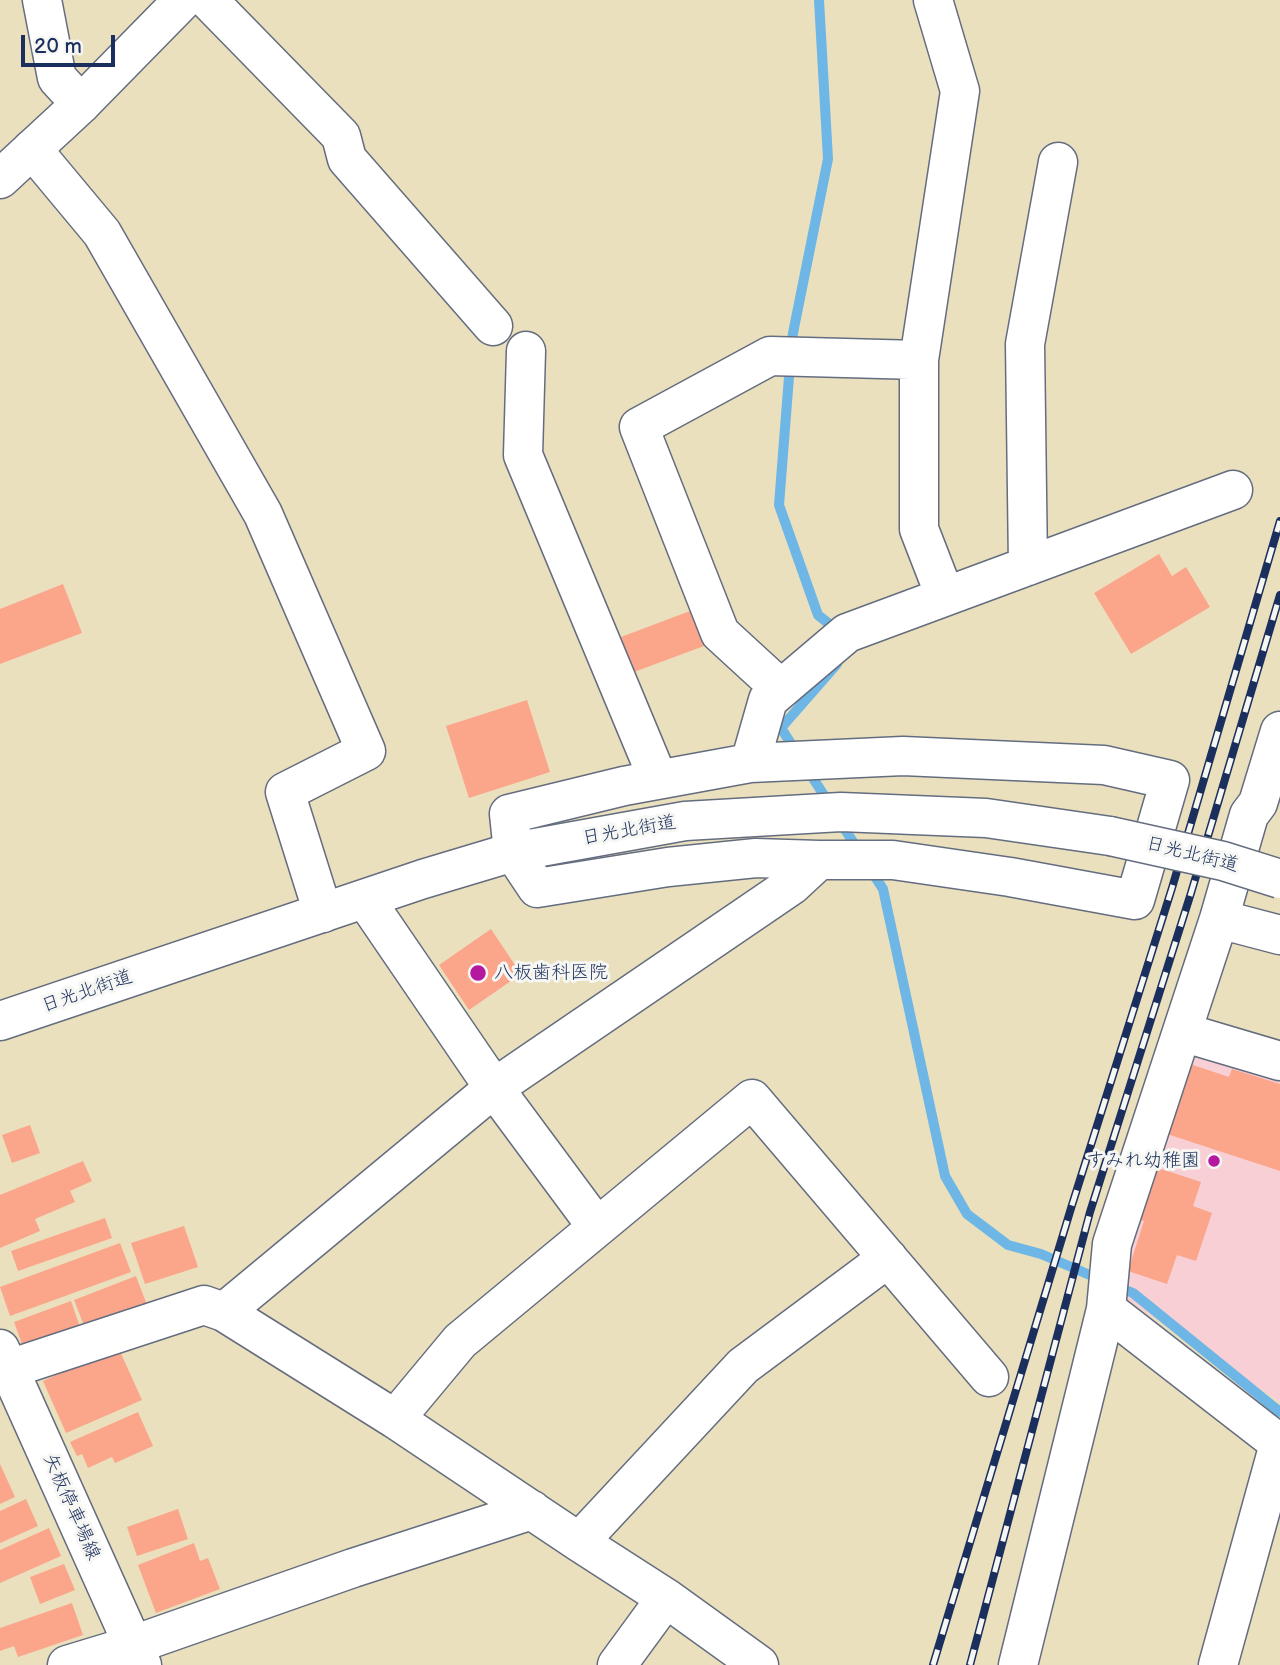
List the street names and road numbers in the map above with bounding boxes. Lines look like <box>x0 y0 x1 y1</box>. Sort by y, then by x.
street label: 日光北街道 <box>580 812 678 850</box>
street label: 日光北街道 <box>1143 832 1241 878</box>
street label: 日光北街道 <box>38 966 136 1018</box>
street label: 矢板停車場線 <box>37 1450 105 1564</box>

